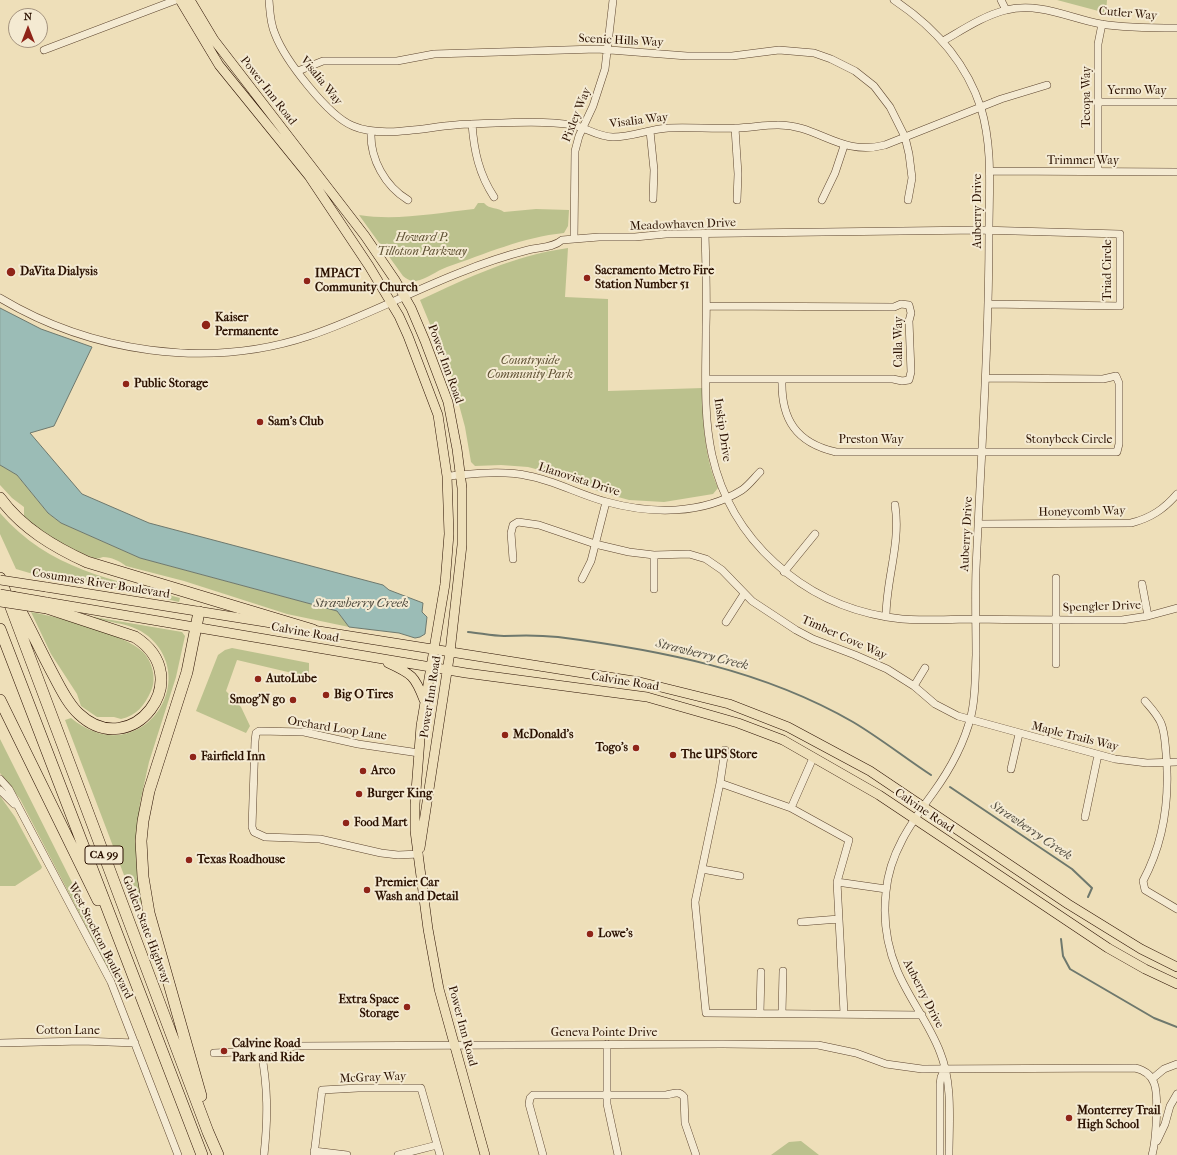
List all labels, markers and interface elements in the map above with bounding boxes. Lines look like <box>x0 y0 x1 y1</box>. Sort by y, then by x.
street label: Cutler Way <box>1098 4 1158 24</box>
north arrow <box>8 8 48 48</box>
text: N <box>24 10 32 23</box>
street label: Scenic Hills Way <box>578 32 664 50</box>
street label: Power Inn Road <box>237 54 299 128</box>
street label: Visalia Way <box>297 54 345 108</box>
street label: Tecopa Way <box>1080 66 1094 128</box>
street label: Yermo Way <box>1107 84 1167 98</box>
street label: Pixley Way <box>560 86 594 144</box>
street label: Visalia Way <box>609 110 669 132</box>
street label: Trimmer Way <box>1047 154 1119 168</box>
street label: Auberry Drive <box>971 173 985 249</box>
street label: Meadowhaven Drive <box>630 216 736 234</box>
park label: Howard P. Tillotson Parkway <box>377 231 467 259</box>
street label: Triad Circle <box>1101 239 1115 301</box>
place label: Sacramento Metro Fire Station Number 51 <box>595 264 714 292</box>
place label: DaVita Dialysis <box>20 265 98 279</box>
marker: DaVita Dialysis <box>5 266 17 278</box>
place label: IMPACT Community Church <box>315 267 418 295</box>
marker: Sacramento Metro Fire Station Number 51 <box>582 273 592 283</box>
marker: IMPACT Community Church <box>302 276 312 286</box>
place label: Kaiser Permanente <box>215 311 278 339</box>
street label: Calla Way <box>892 316 906 368</box>
marker: Kaiser Permanente <box>200 319 212 331</box>
street label: Power Inn Road <box>424 323 466 405</box>
park label: Countryside Community Park <box>487 354 573 382</box>
place label: Public Storage <box>134 377 208 391</box>
marker: Public Storage <box>121 379 131 389</box>
street label: Inskip Drive <box>710 397 734 463</box>
place label: Sam's Club <box>268 415 323 429</box>
marker: Sam's Club <box>255 417 265 427</box>
street label: Preston Way <box>838 433 904 447</box>
street label: Stonybeck Circle <box>1026 433 1112 447</box>
street label: Llanovista Drive <box>537 460 621 500</box>
street label: Auberry Drive <box>958 496 976 572</box>
street label: Honeycomb Way <box>1038 504 1126 520</box>
street label: Cosumnes River Boulevard <box>31 566 171 602</box>
water label: Strawberry Creek <box>313 596 409 612</box>
street label: Spengler Drive <box>1063 598 1141 616</box>
street label: Timber Cove Way <box>799 613 889 663</box>
street label: Calvine Road <box>270 620 340 646</box>
water label: Strawberry Creek <box>654 636 750 674</box>
street label: Power Inn Road <box>417 655 445 739</box>
street label: Calvine Road <box>590 670 660 694</box>
place label: AutoLube <box>266 672 317 686</box>
marker: AutoLube <box>253 674 263 684</box>
place label: Big O Tires <box>334 688 393 702</box>
marker: Big O Tires <box>321 690 331 700</box>
place label: Smog'N go <box>230 693 285 707</box>
marker: Smog'N go <box>288 695 298 705</box>
street label: Orchard Loop Lane <box>286 714 388 744</box>
street label: Maple Trails Way <box>1030 719 1120 755</box>
place label: McDonald's <box>513 728 573 742</box>
marker: McDonald's <box>500 730 510 740</box>
place label: Togo's <box>596 741 628 755</box>
marker: Togo's <box>631 743 641 753</box>
place label: The UPS Store <box>681 748 757 762</box>
place label: Fairfield Inn <box>201 750 265 764</box>
marker: The UPS Store <box>668 750 678 760</box>
marker: Fairfield Inn <box>188 752 198 762</box>
place label: Arco <box>371 764 395 778</box>
marker: Arco <box>358 766 368 776</box>
street label: Calvine Road <box>892 786 956 836</box>
place label: Burger King <box>367 787 432 801</box>
marker: Burger King <box>354 789 364 799</box>
water label: Strawberry Creek <box>987 798 1075 864</box>
place label: Food Mart <box>354 816 408 830</box>
marker: Food Mart <box>341 818 351 828</box>
road number: CA 99 <box>85 846 123 864</box>
place label: Texas Roadhouse <box>197 853 285 867</box>
marker: Texas Roadhouse <box>184 855 194 865</box>
street label: Golden State Highway <box>119 874 173 986</box>
place label: Premier Car Wash and Detail <box>375 876 459 904</box>
street label: West Stockton Boulevard <box>64 880 136 1002</box>
marker: Premier Car Wash and Detail <box>362 885 372 895</box>
place label: Lowe's <box>598 927 633 941</box>
marker: Lowe's <box>585 929 595 939</box>
street label: Auberry Drive <box>900 957 946 1031</box>
street label: Power Inn Road <box>444 984 480 1068</box>
place label: Extra Space Storage <box>338 993 399 1021</box>
marker: Extra Space Storage <box>402 1002 412 1012</box>
street label: Cotton Lane <box>36 1024 100 1038</box>
street label: Geneva Pointe Drive <box>551 1026 657 1040</box>
place label: Calvine Road Park and Ride <box>232 1037 305 1065</box>
marker: Calvine Road Park and Ride <box>219 1046 229 1056</box>
street label: McGray Way <box>339 1070 407 1086</box>
place label: Monterrey Trail High School <box>1077 1104 1161 1132</box>
marker: Monterrey Trail High School <box>1064 1113 1074 1123</box>

